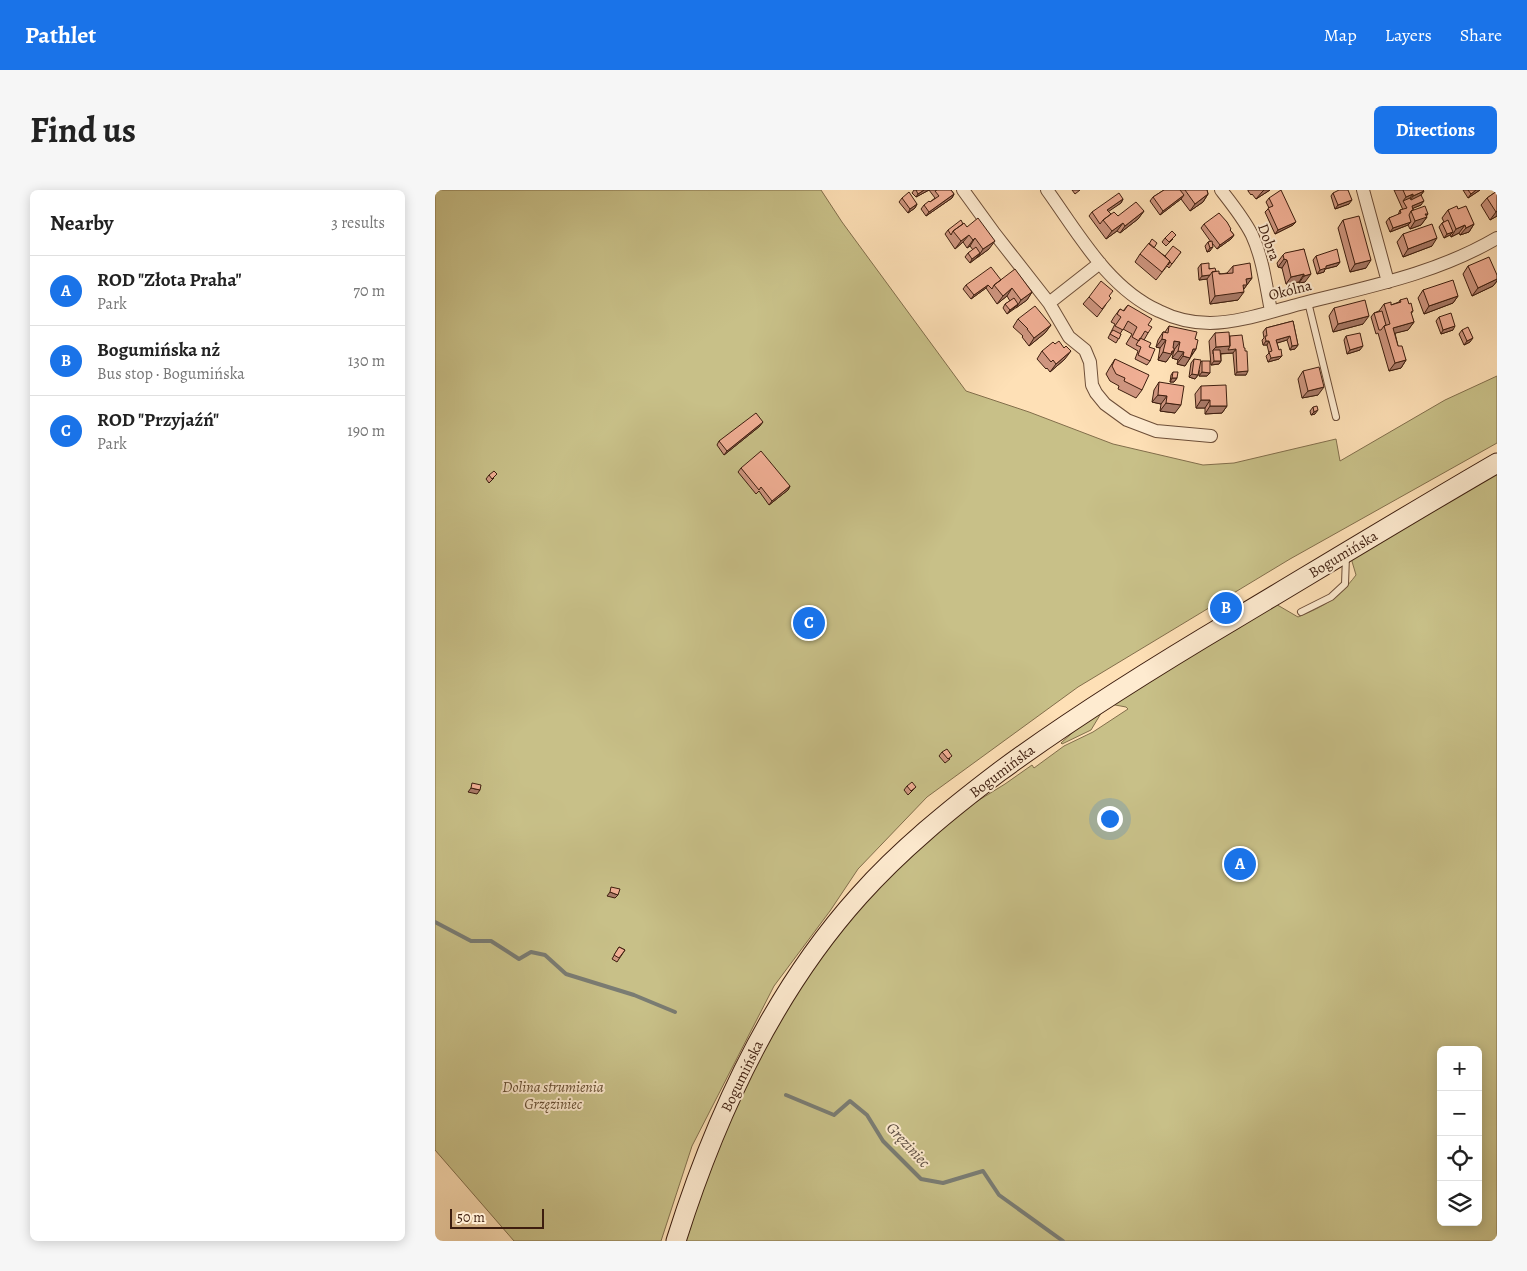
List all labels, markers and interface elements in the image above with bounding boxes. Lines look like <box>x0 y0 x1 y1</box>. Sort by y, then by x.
text: Pathlet <box>25 19 96 51</box>
text: Map <box>1324 23 1357 47</box>
text: Layers <box>1385 23 1432 47</box>
text: Share <box>1460 23 1502 47</box>
text: Find us <box>30 106 136 154</box>
button: Directions <box>1374 106 1497 154</box>
text: Nearby <box>50 209 113 237</box>
text: 3 results <box>331 212 385 234</box>
street label: Dobra <box>1253 221 1285 263</box>
text: ROD "Złota Praha" <box>97 267 242 293</box>
street label: Okólna <box>1266 275 1314 305</box>
text: A <box>61 280 71 302</box>
text: 70 m <box>353 280 385 302</box>
text: Park <box>97 293 127 315</box>
text: Bogumińska nż <box>97 337 220 363</box>
text: B <box>61 350 71 372</box>
text: 130 m <box>348 350 385 372</box>
text: Bus stop · Bogumińska <box>97 363 245 385</box>
text: ROD "Przyjaźń" <box>97 407 219 433</box>
text: C <box>61 420 71 442</box>
text: 190 m <box>347 420 385 442</box>
text: Park <box>97 433 127 455</box>
street label: Bogumińska <box>1305 526 1381 582</box>
pin: B <box>1210 589 1242 627</box>
pin: C <box>793 604 825 642</box>
street label: Bogumińska <box>965 740 1039 802</box>
your location <box>1097 806 1123 832</box>
pin: A <box>1224 845 1256 883</box>
street label: Bogumińska <box>716 1037 768 1115</box>
map controls <box>1437 1046 1482 1226</box>
button: + <box>1437 1046 1482 1091</box>
park label: Dolina strumienia Grzęziniec <box>502 1077 604 1114</box>
button: − <box>1437 1091 1482 1136</box>
water label: Gręziniec <box>881 1117 935 1173</box>
button: locate <box>1437 1136 1482 1181</box>
button: layers <box>1437 1181 1482 1226</box>
scale bar <box>450 1206 544 1229</box>
text: 50 m <box>457 1208 485 1227</box>

